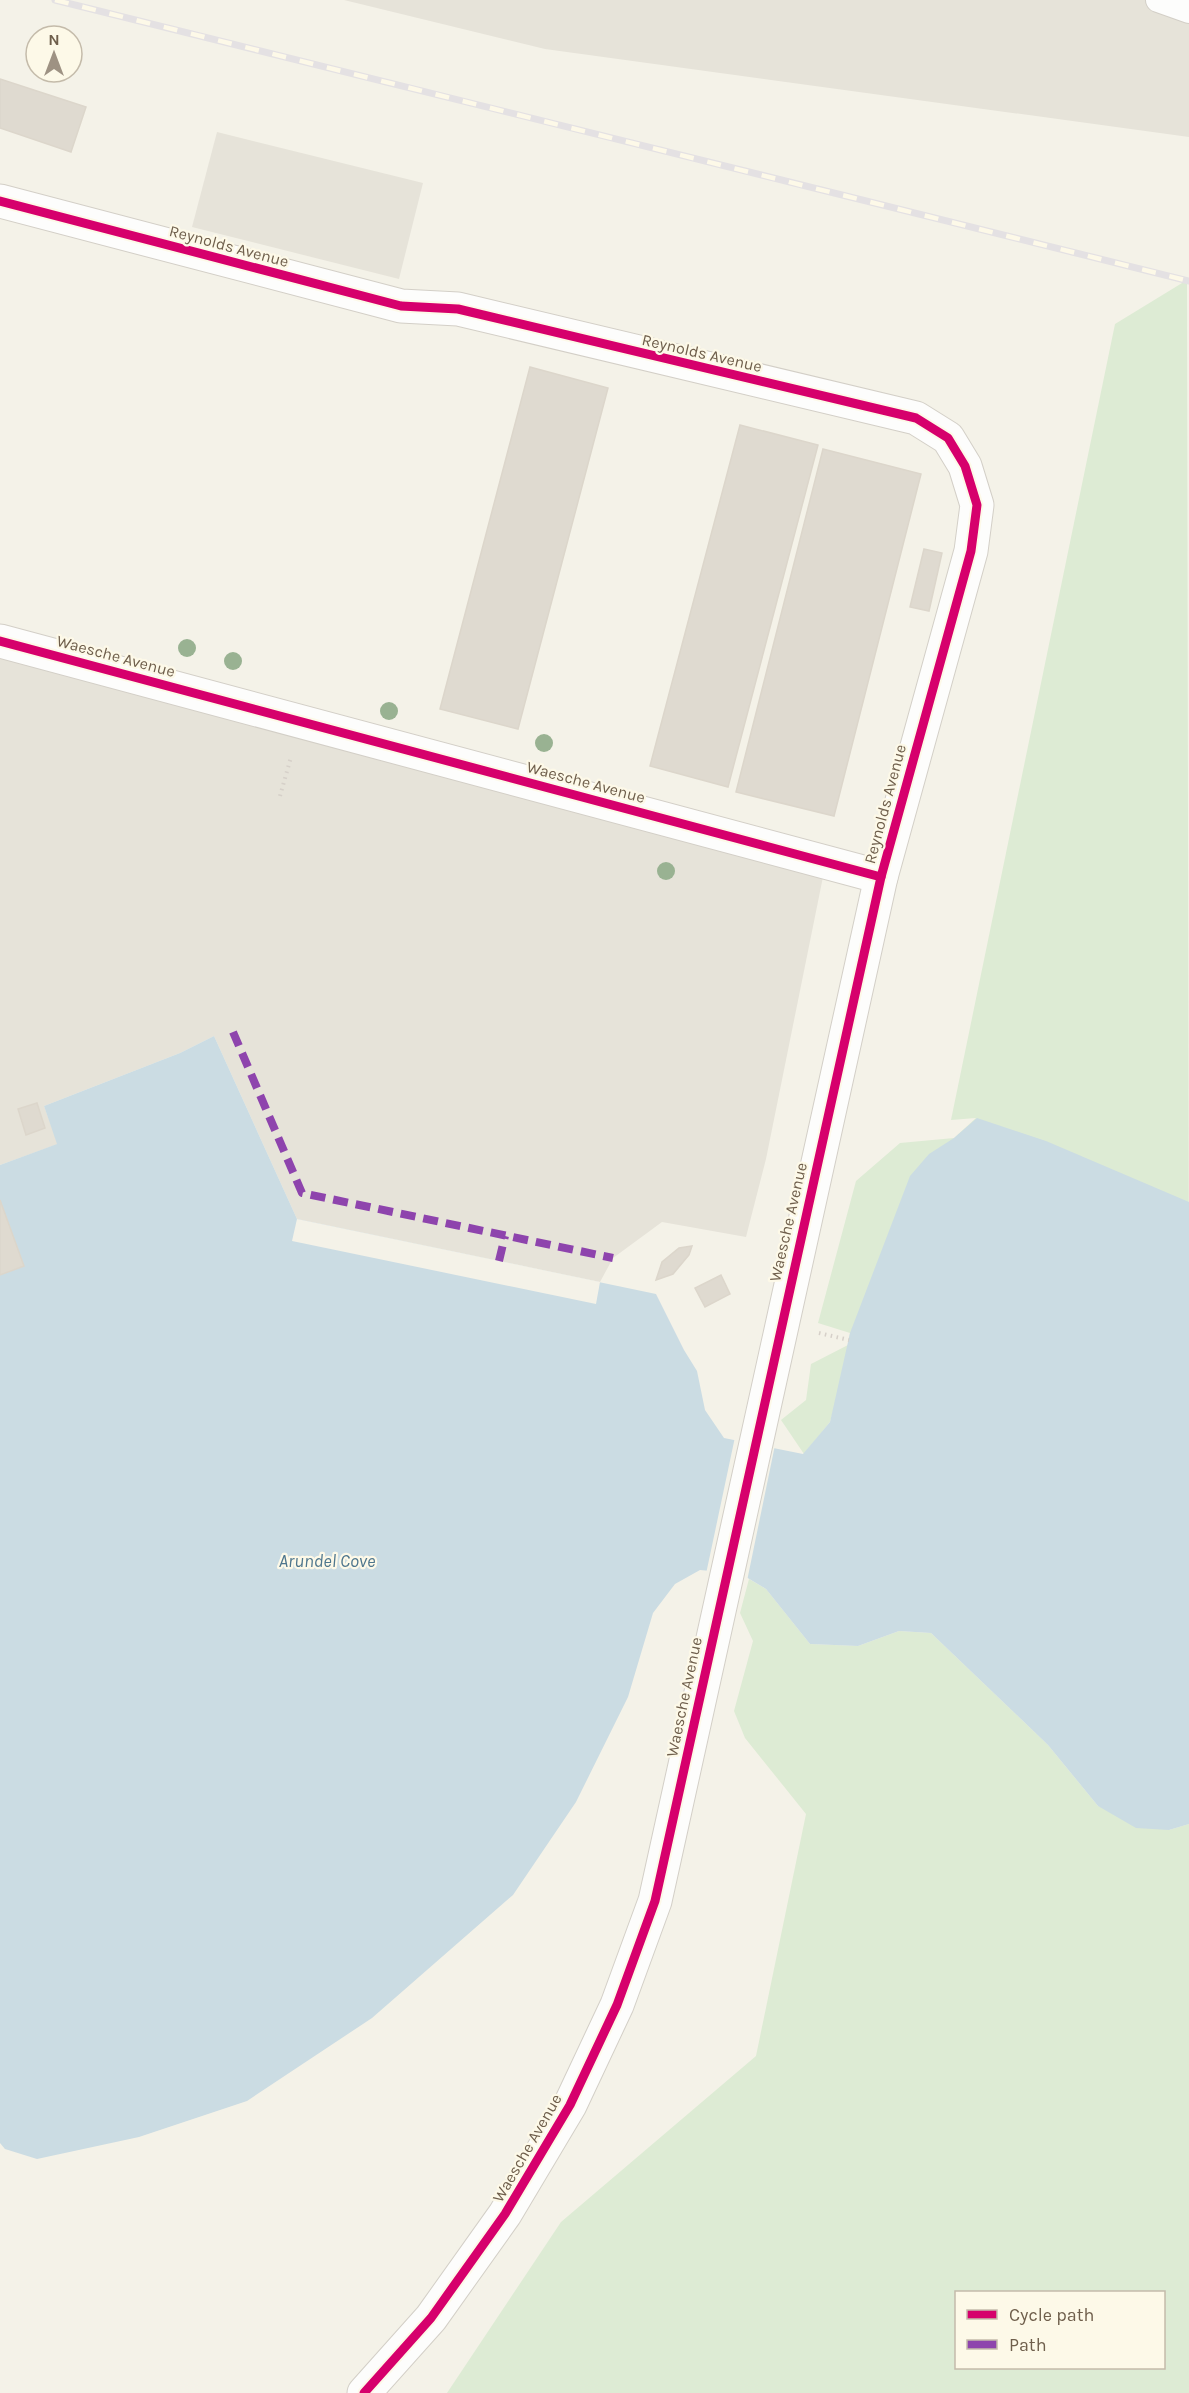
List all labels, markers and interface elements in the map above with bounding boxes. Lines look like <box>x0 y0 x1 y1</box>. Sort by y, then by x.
north arrow <box>24 24 84 84</box>
text: N <box>48 30 60 49</box>
street label: Reynolds Avenue <box>167 221 291 271</box>
street label: Reynolds Avenue <box>640 330 764 376</box>
street label: Waesche Avenue <box>55 631 177 681</box>
street label: Reynolds Avenue <box>860 742 910 866</box>
street label: Waesche Avenue <box>525 757 647 807</box>
street label: Waesche Avenue <box>765 1161 811 1283</box>
water label: Arundel Cove <box>279 1550 375 1572</box>
street label: Waesche Avenue <box>662 1635 706 1759</box>
street label: Waesche Avenue <box>488 2091 566 2205</box>
legend <box>955 2291 1165 2369</box>
text: Cycle path <box>1009 2304 1094 2326</box>
text: Path <box>1009 2334 1047 2356</box>

